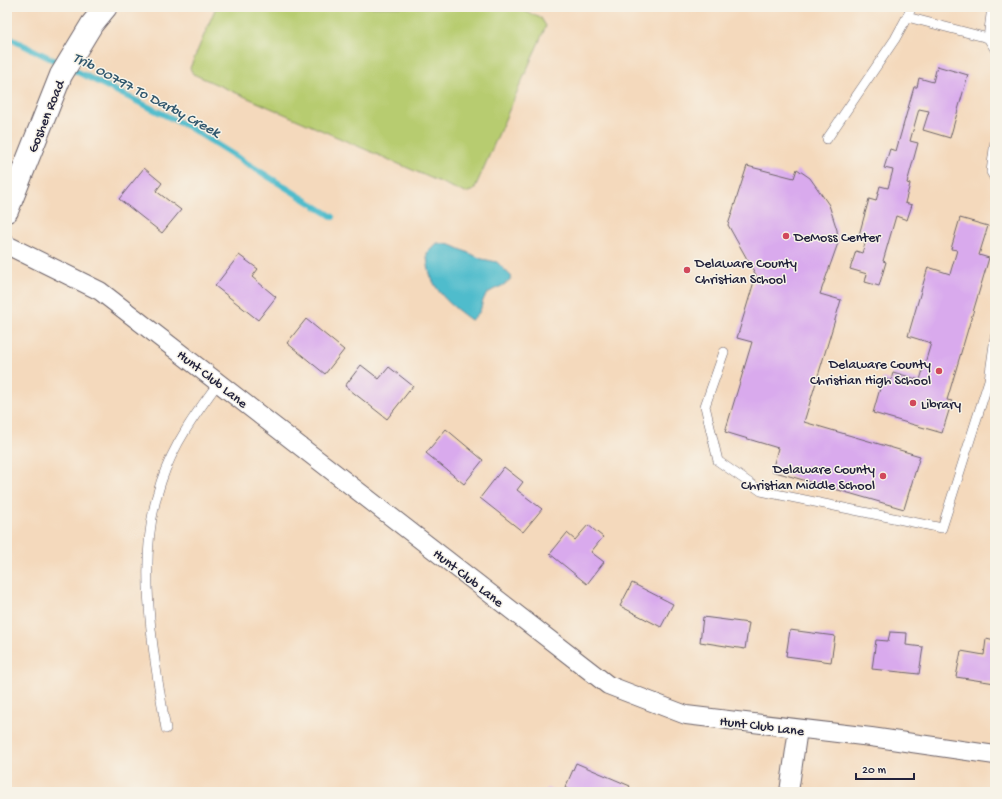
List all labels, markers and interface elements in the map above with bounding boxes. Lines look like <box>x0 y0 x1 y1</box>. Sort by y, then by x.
water label: Trib 00797 To Darby Creek <box>69 49 224 143</box>
street label: Goshen Road <box>25 77 70 156</box>
place label: DeMoss Center <box>793 230 881 247</box>
marker: DeMoss Center <box>781 231 791 241</box>
place label: Delaware County Christian School <box>694 256 797 289</box>
marker: Delaware County Christian School <box>682 265 692 275</box>
street label: Hunt Club Lane <box>173 347 251 413</box>
place label: Delaware County Christian High School <box>810 357 931 390</box>
marker: Delaware County Christian High School <box>934 366 944 376</box>
place label: Library <box>921 397 961 414</box>
marker: Library <box>908 398 918 408</box>
place label: Delaware County Christian Middle School <box>741 462 875 495</box>
marker: Delaware County Christian Middle School <box>878 471 888 481</box>
street label: Hunt Club Lane <box>429 546 507 612</box>
street label: Hunt Club Lane <box>718 714 806 741</box>
scale bar <box>856 755 914 781</box>
text: 20 m <box>862 764 887 778</box>

